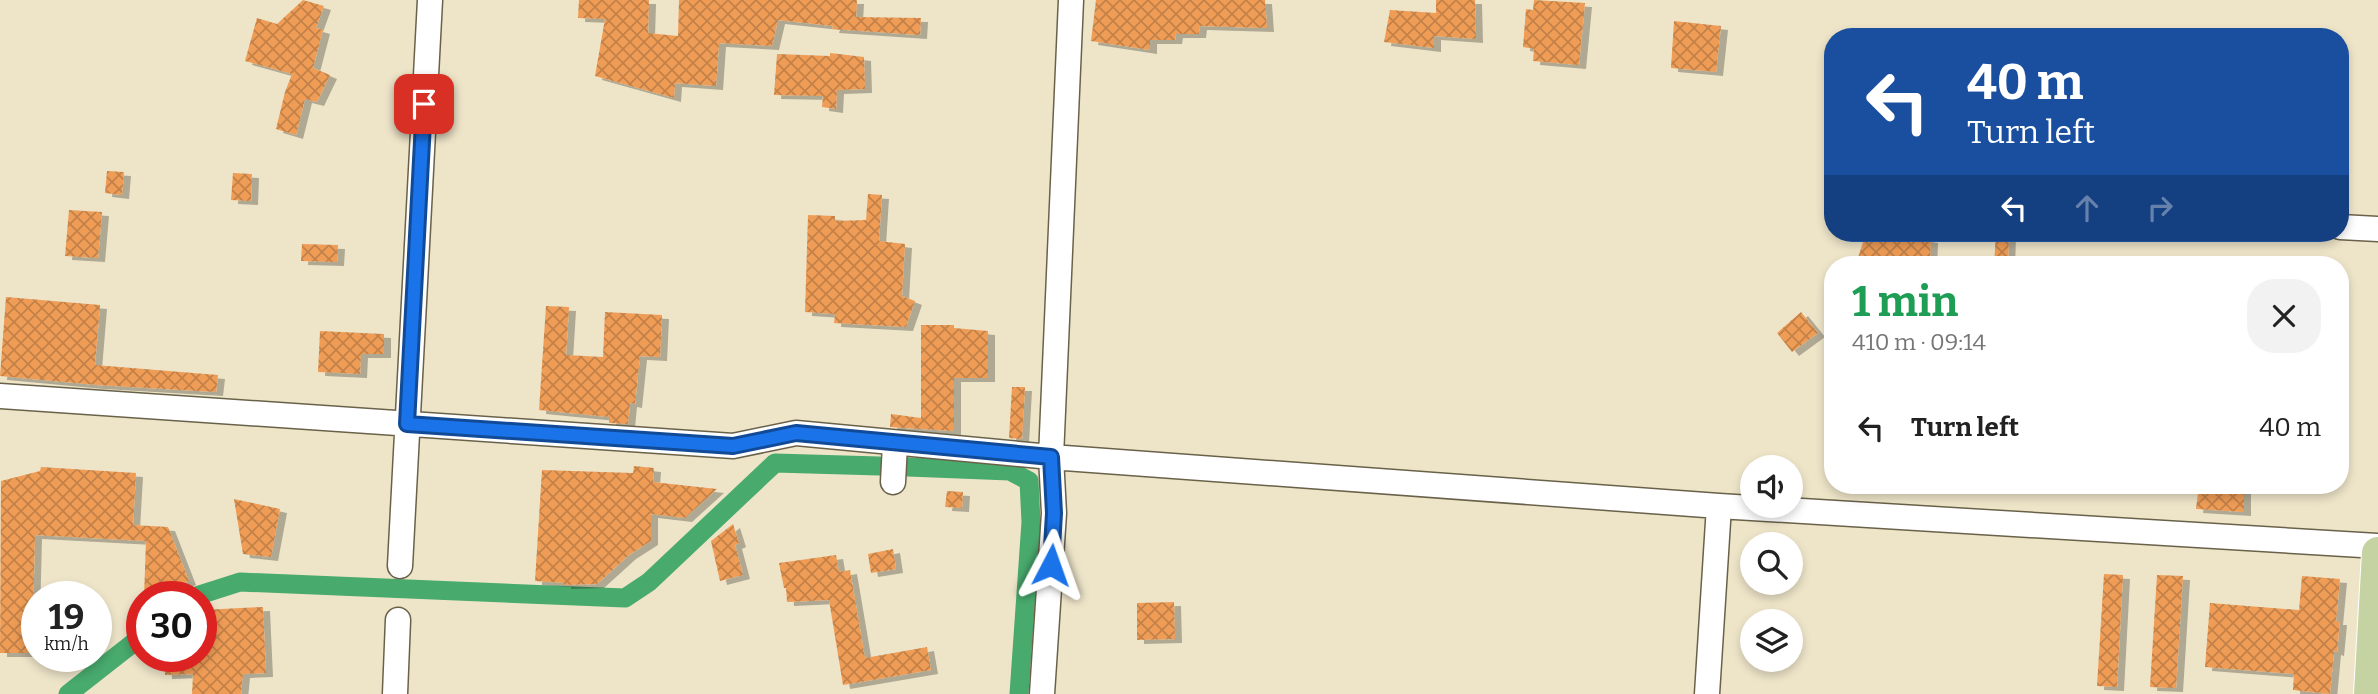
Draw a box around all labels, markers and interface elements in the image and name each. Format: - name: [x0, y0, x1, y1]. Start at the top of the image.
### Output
- text: 40 m: [1967, 53, 2084, 112]
- icon: left: [1852, 56, 1943, 147]
- pin: [394, 74, 454, 134]
- icon: arrive: [405, 85, 443, 123]
- text: Turn left: [1967, 113, 2095, 151]
- icon: left: [1995, 189, 2033, 227]
- icon: ahead: [2068, 189, 2106, 227]
- icon: right: [2141, 189, 2179, 227]
- text: 1 min: [1852, 277, 1958, 327]
- button: close: [2247, 279, 2321, 353]
- text: 410 m · 09:14: [1852, 328, 1986, 356]
- icon: left: [1852, 409, 1890, 447]
- text: Turn left: [1911, 412, 2019, 443]
- text: 40 m: [2259, 412, 2321, 443]
- map controls: [1740, 455, 1803, 672]
- button: sound: [1740, 455, 1803, 518]
- position arrow: [1014, 528, 1088, 602]
- button: search: [1740, 532, 1803, 595]
- speed limit sign: 30: [126, 581, 217, 672]
- text: 19: [49, 596, 84, 638]
- button: layers: [1740, 609, 1803, 672]
- text: km/h: [44, 633, 89, 655]

